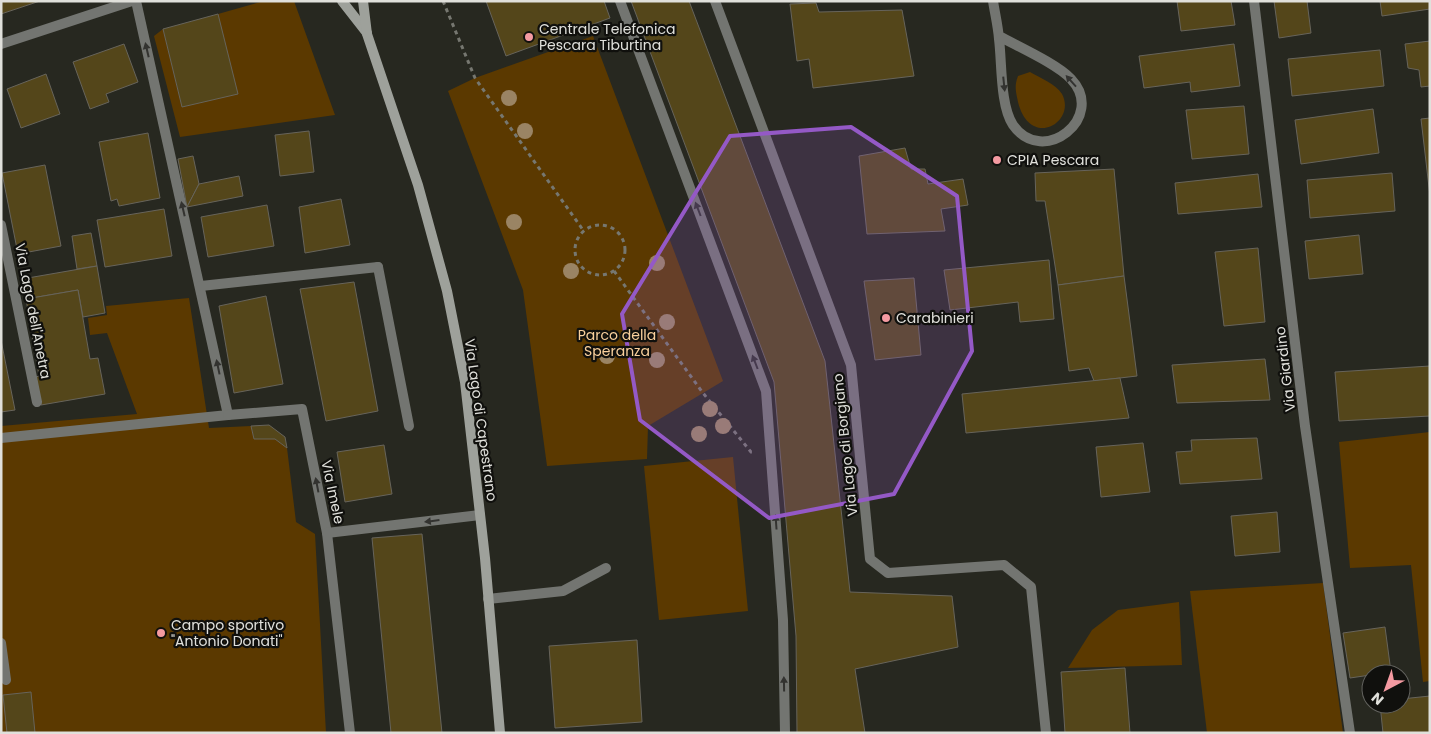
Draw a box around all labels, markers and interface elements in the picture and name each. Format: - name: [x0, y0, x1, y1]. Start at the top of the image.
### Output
- place label: Centrale Telefonica Pescara Tiburtina: [539, 19, 675, 55]
- marker: Centrale Telefonica Pescara Tiburtina: [523, 31, 535, 43]
- one-way arrow: [143, 42, 151, 58]
- one-way arrow: [1065, 75, 1077, 87]
- one-way arrow: [1000, 77, 1008, 93]
- place label: CPIA Pescara: [1007, 150, 1099, 170]
- marker: CPIA Pescara: [991, 154, 1003, 166]
- one-way arrow: [179, 201, 187, 216]
- one-way arrow: [694, 202, 701, 217]
- street label: Via Lago dell'Anetra: [10, 241, 56, 381]
- place label: Carabinieri: [896, 308, 974, 328]
- marker: Carabinieri: [880, 312, 892, 324]
- park label: Parco della Speranza: [578, 325, 656, 361]
- street label: Via Giardino: [1270, 325, 1300, 413]
- street label: Via Lago di Capestrano: [460, 337, 502, 503]
- one-way arrow: [751, 354, 758, 369]
- one-way arrow: [214, 360, 222, 375]
- street label: Via Lago di Borgiano: [828, 373, 862, 517]
- street label: Via Imele: [316, 458, 350, 526]
- one-way arrow: [313, 477, 321, 493]
- one-way arrow: [771, 514, 779, 530]
- one-way arrow: [423, 517, 439, 525]
- place label: Campo sportivo "Antonio Donati": [171, 615, 284, 651]
- marker: Campo sportivo "Antonio Donati": [155, 627, 167, 639]
- north arrow: [1361, 664, 1411, 714]
- one-way arrow: [780, 676, 788, 692]
- text: N: [1367, 688, 1388, 710]

